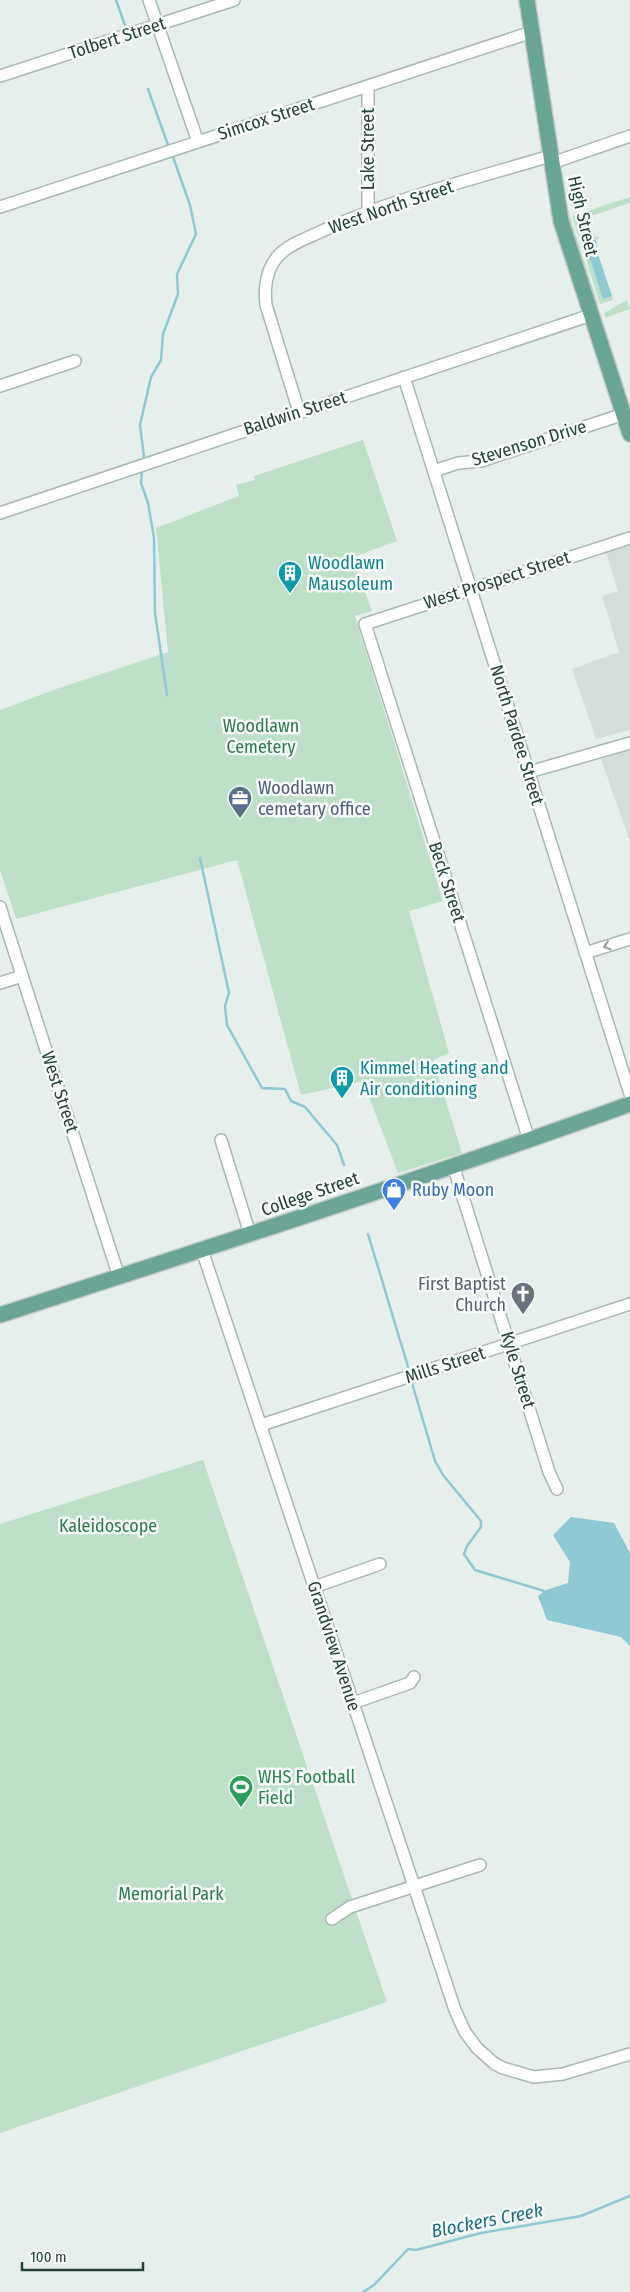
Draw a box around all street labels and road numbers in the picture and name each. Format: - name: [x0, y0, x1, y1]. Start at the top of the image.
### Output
- street label: Tolbert Street: [66, 12, 168, 64]
- street label: Simcox Street: [215, 93, 317, 145]
- street label: Lake Street: [357, 108, 379, 190]
- street label: High Street: [563, 174, 603, 258]
- street label: West North Street: [326, 175, 456, 239]
- street label: Baldwin Street: [241, 386, 349, 440]
- street label: Stevenson Drive: [469, 415, 589, 471]
- street label: West Prospect Street: [421, 546, 573, 614]
- street label: North Pardee Street: [485, 662, 549, 808]
- street label: Beck Street: [424, 839, 470, 925]
- street label: West Street: [37, 1049, 84, 1136]
- street label: College Street: [258, 1167, 362, 1221]
- street label: Kyle Street: [496, 1329, 540, 1411]
- street label: Mills Street: [402, 1342, 488, 1388]
- street label: Grandview Avenue: [303, 1578, 365, 1714]

